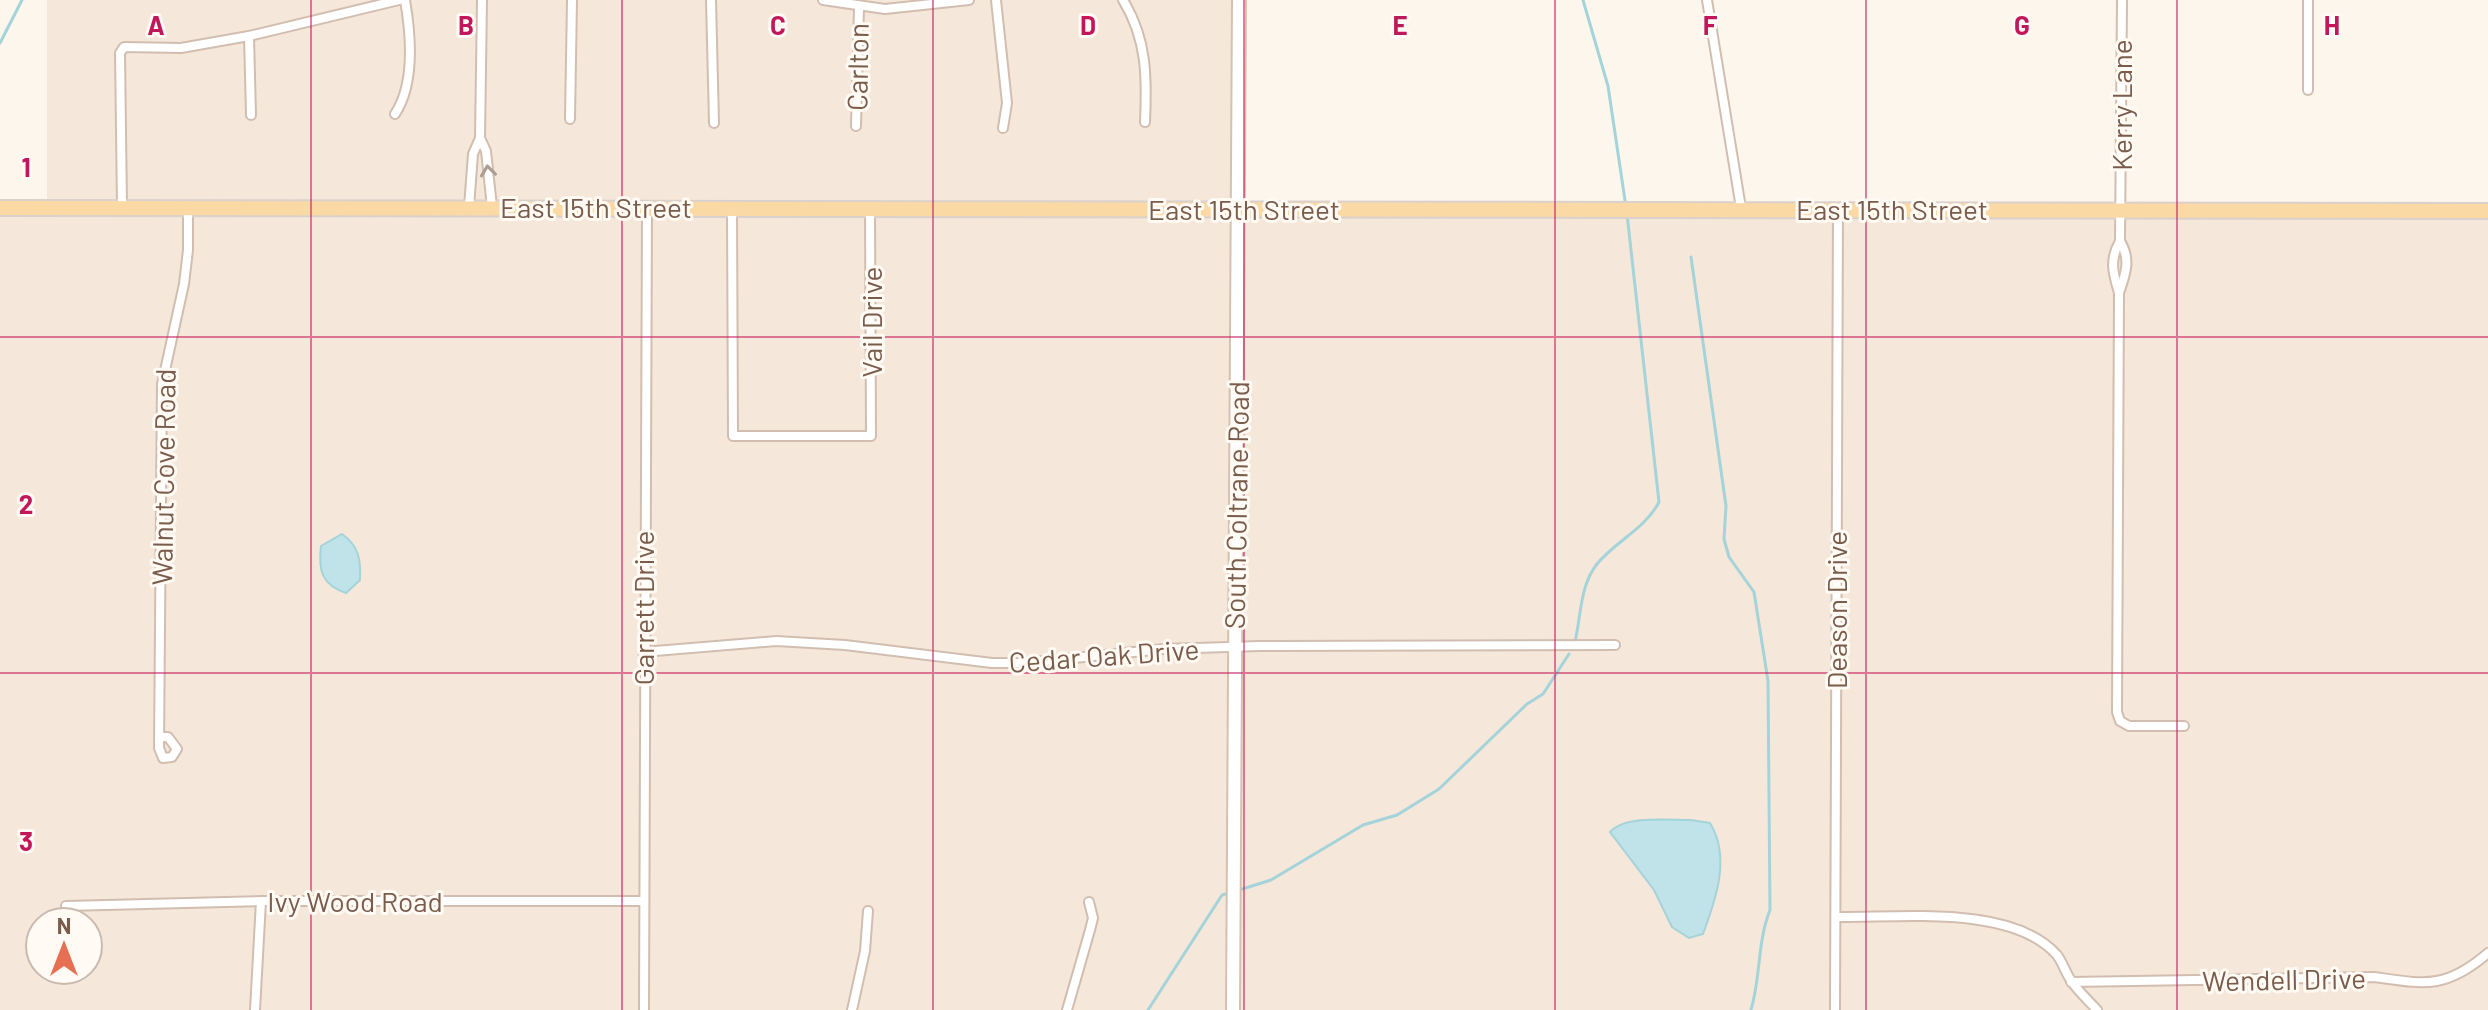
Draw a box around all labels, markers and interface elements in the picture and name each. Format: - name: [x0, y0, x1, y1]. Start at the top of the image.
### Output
- text: A: [147, 9, 165, 40]
- text: B: [458, 9, 474, 40]
- text: C: [770, 9, 786, 40]
- text: D: [1080, 9, 1096, 40]
- text: E: [1392, 9, 1408, 40]
- text: F: [1703, 9, 1718, 40]
- text: G: [2014, 9, 2030, 40]
- text: H: [2324, 9, 2340, 40]
- street label: Carlton: [839, 23, 875, 111]
- street label: Kerry Lane: [2104, 39, 2138, 171]
- text: 1: [21, 151, 31, 182]
- one-way arrow: [480, 165, 497, 178]
- street label: East 15th Street: [500, 190, 692, 224]
- street label: East 15th Street: [1148, 192, 1340, 226]
- street label: East 15th Street: [1796, 192, 1988, 226]
- street label: Vail Drive: [854, 266, 888, 378]
- street label: Walnut Cove Road: [144, 368, 182, 586]
- street label: South Coltrane Road: [1217, 381, 1255, 629]
- text: 2: [19, 488, 33, 519]
- street label: Garrett Drive: [626, 531, 660, 685]
- street label: Deason Drive: [1819, 531, 1853, 689]
- street label: Cedar Oak Drive: [1008, 631, 1200, 679]
- text: 3: [19, 825, 33, 856]
- street label: Ivy Wood Road: [267, 884, 443, 918]
- north arrow: [24, 906, 104, 986]
- text: N: [57, 912, 71, 938]
- street label: Wendell Drive: [2202, 961, 2366, 997]

